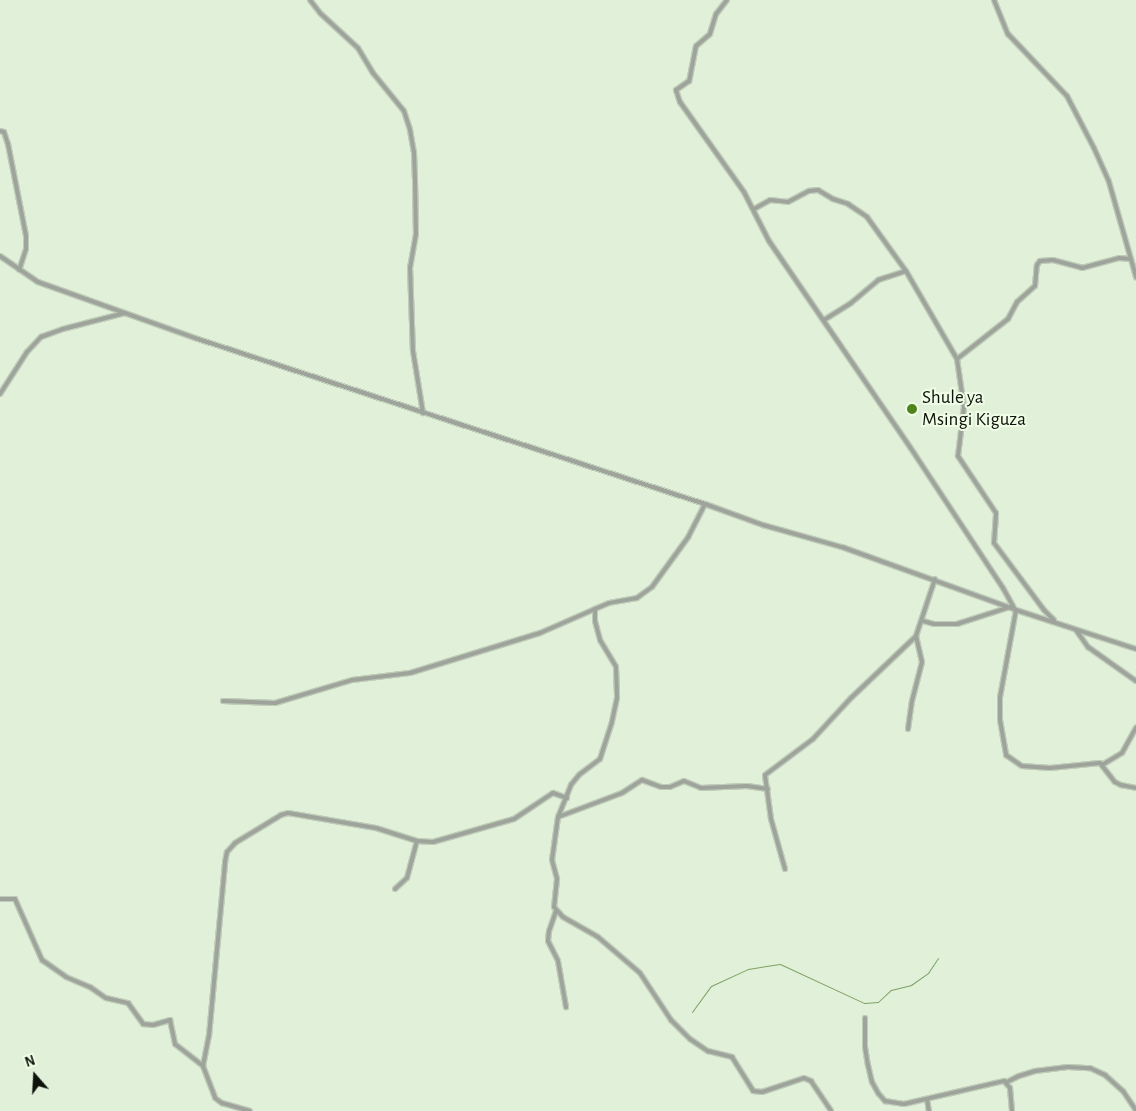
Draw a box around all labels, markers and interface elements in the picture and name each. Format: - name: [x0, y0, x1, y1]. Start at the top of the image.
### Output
- place label: Shule ya Msingi Kiguza: [922, 387, 1026, 431]
- marker: Shule ya Msingi Kiguza: [906, 403, 918, 415]
- north arrow: [10, 1051, 60, 1101]
- text: N: [23, 1054, 37, 1070]

